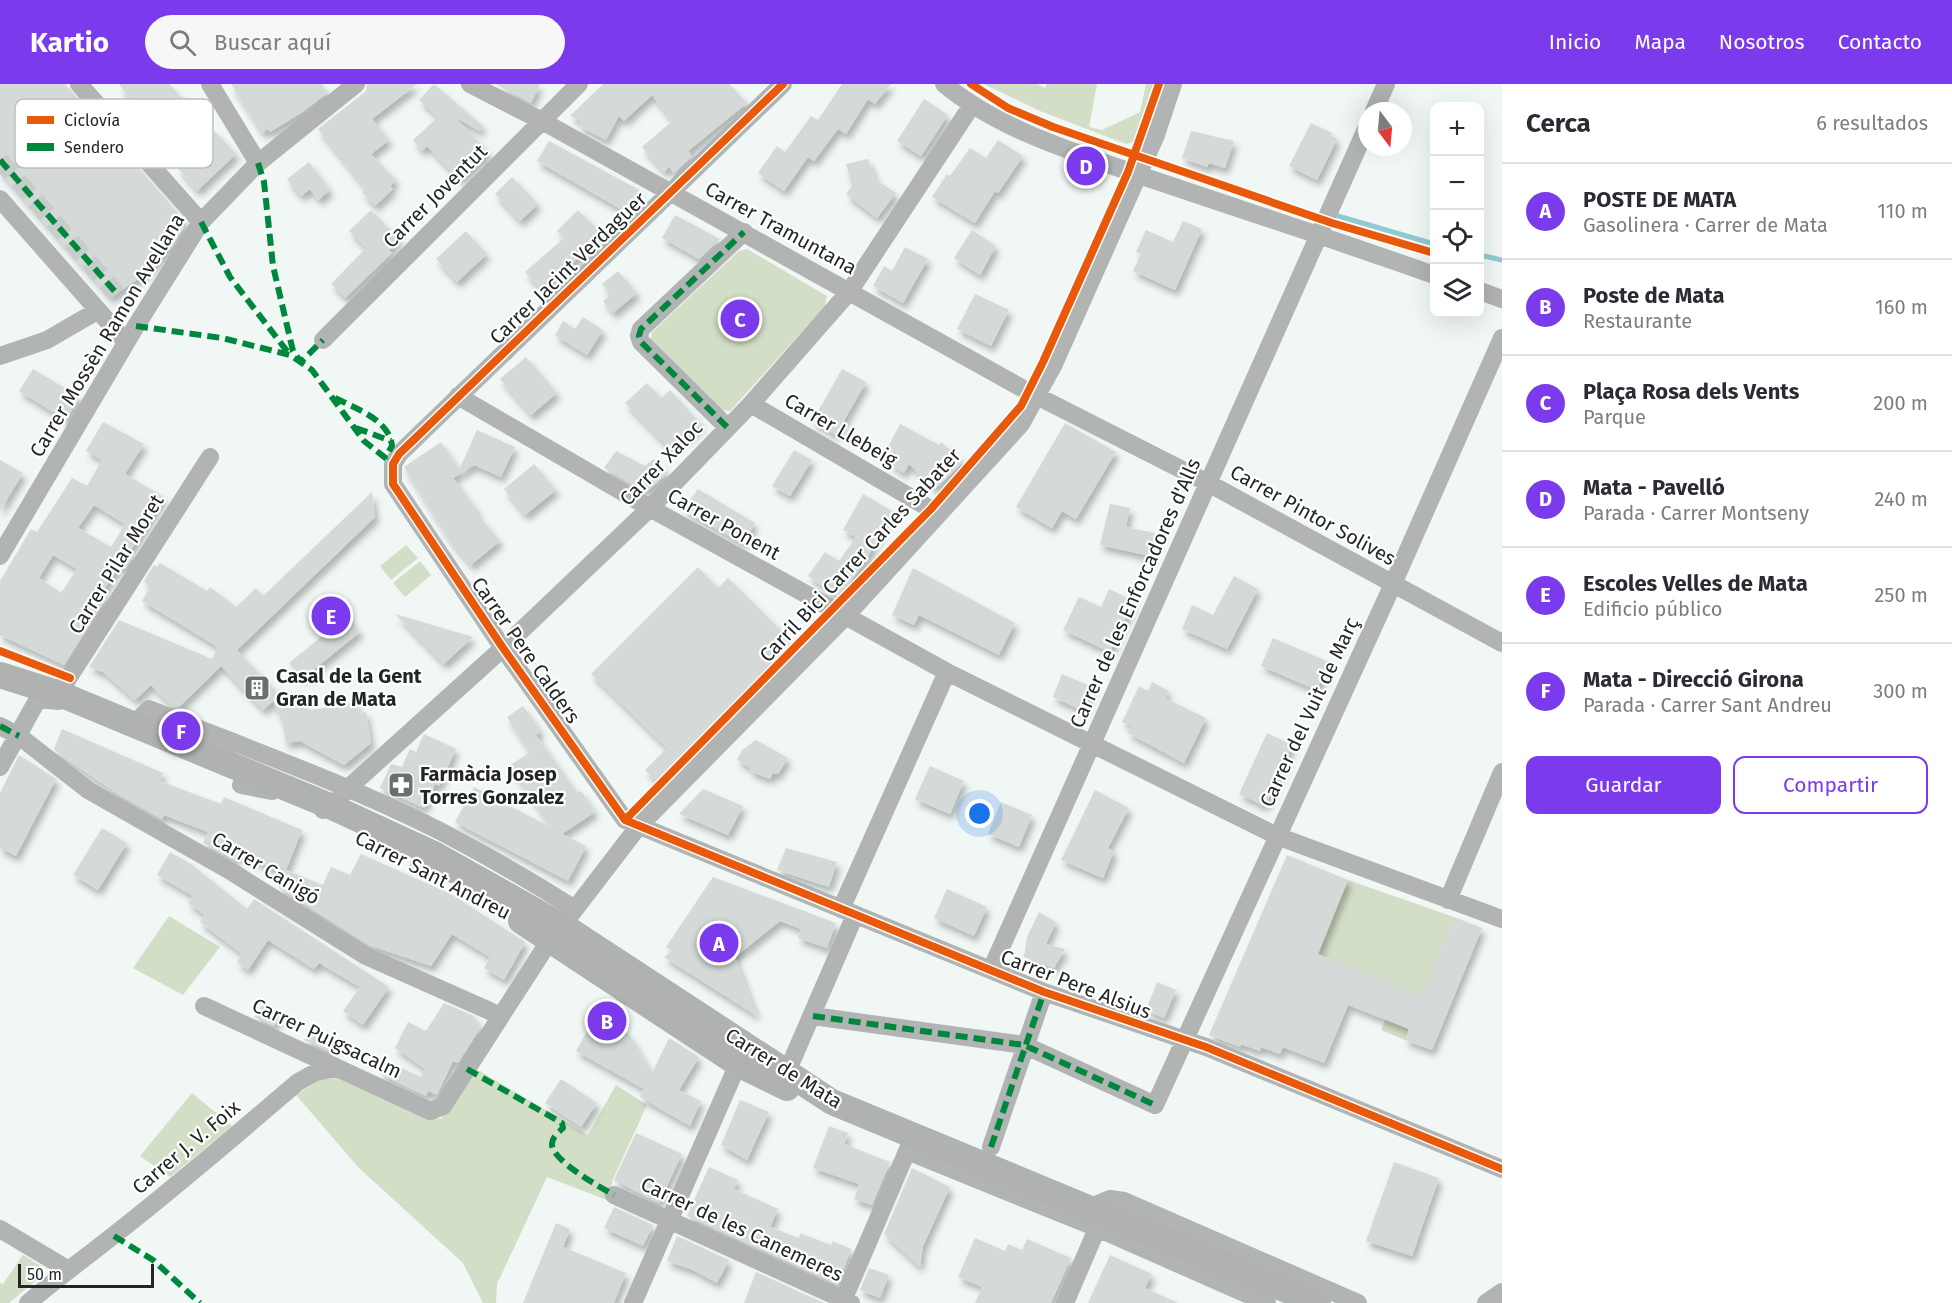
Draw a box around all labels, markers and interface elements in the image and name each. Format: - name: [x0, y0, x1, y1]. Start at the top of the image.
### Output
- search box: [145, 15, 565, 69]
- text: Kartio: [30, 26, 109, 59]
- icon: search: [166, 26, 199, 59]
- text: Buscar aquí: [214, 29, 331, 56]
- text: Inicio: [1549, 29, 1601, 55]
- text: Mapa: [1634, 29, 1686, 55]
- text: Nosotros: [1719, 29, 1805, 55]
- text: Contacto: [1838, 29, 1922, 55]
- legend: [15, 99, 213, 168]
- north arrow: [1358, 102, 1412, 156]
- map controls: [1430, 102, 1484, 318]
- button: +: [1430, 102, 1484, 156]
- text: Cerca: [1526, 108, 1591, 139]
- text: Ciclovía: [64, 111, 120, 130]
- text: 6 resultados: [1816, 111, 1928, 135]
- text: Sendero: [64, 138, 124, 157]
- street label: Carrer Joventut: [378, 139, 492, 253]
- pin: D: [1066, 144, 1106, 188]
- button: −: [1430, 156, 1484, 210]
- street label: Carrer Tramuntana: [701, 176, 861, 280]
- text: POSTE DE MATA: [1583, 186, 1736, 213]
- street label: Carrer Jacint Verdaguer: [485, 187, 652, 349]
- text: A: [1540, 199, 1551, 223]
- text: 110 m: [1877, 199, 1928, 223]
- street label: Carrer Mossèn Ramon Avellana: [25, 209, 189, 461]
- button: locate: [1430, 210, 1484, 264]
- text: Gasolinera · Carrer de Mata: [1583, 213, 1828, 237]
- button: layers: [1430, 264, 1484, 318]
- text: Poste de Mata: [1583, 282, 1725, 309]
- text: B: [1539, 295, 1552, 319]
- text: 160 m: [1875, 295, 1928, 319]
- pin: C: [720, 296, 760, 342]
- text: Restaurante: [1583, 309, 1692, 333]
- text: Plaça Rosa dels Vents: [1583, 378, 1799, 405]
- street label: Carrer Llebeig: [781, 388, 902, 472]
- text: C: [1540, 391, 1551, 415]
- text: 200 m: [1873, 391, 1928, 415]
- text: Parque: [1583, 405, 1646, 429]
- street label: Carrer Xaloc: [615, 415, 707, 511]
- street label: Carril Bici Carrer Carles Sabater: [754, 443, 966, 667]
- street label: Carrer de les Enforcadores d'Alls: [1065, 455, 1205, 731]
- street label: Carrer Pintor Solives: [1226, 460, 1400, 570]
- text: Mata - Pavelló: [1583, 474, 1725, 501]
- street label: Carrer Ponent: [664, 483, 785, 565]
- text: D: [1539, 487, 1552, 511]
- text: 240 m: [1874, 487, 1928, 511]
- street label: Carrer Pilar Moret: [63, 489, 169, 638]
- text: Parada · Carrer Montseny: [1583, 501, 1809, 525]
- text: Escoles Velles de Mata: [1583, 570, 1808, 597]
- street label: Carrer Pere Calders: [467, 572, 585, 728]
- text: E: [1540, 583, 1551, 607]
- text: 250 m: [1874, 583, 1928, 607]
- pin: E: [312, 594, 350, 638]
- text: Edificio público: [1583, 597, 1722, 621]
- street label: Carrer del Vuit de Març: [1254, 613, 1364, 811]
- place label: Casal de la Gent Gran de Mata: [276, 664, 422, 711]
- text: Mata - Direcció Girona: [1583, 666, 1804, 693]
- building icon: Casal de la Gent Gran de Mata: [242, 673, 272, 703]
- text: F: [1541, 679, 1550, 703]
- text: 300 m: [1873, 679, 1928, 703]
- text: Parada · Carrer Sant Andreu: [1583, 693, 1832, 717]
- pin: F: [162, 708, 201, 754]
- button: Guardar: [1526, 756, 1721, 814]
- button: Compartir: [1733, 756, 1928, 814]
- place label: Farmàcia Josep Torres Gonzalez: [420, 762, 564, 809]
- pharmacy icon: Farmàcia Josep Torres Gonzalez: [386, 770, 416, 800]
- your location: [965, 799, 994, 828]
- street label: Carrer Sant Andreu: [351, 825, 515, 925]
- street label: Carrer Canigó: [208, 826, 324, 910]
- pin: A: [700, 920, 738, 966]
- street label: Carrer Pere Alsius: [997, 944, 1155, 1024]
- street label: Carrer Puigsacalm: [248, 993, 406, 1083]
- pin: B: [588, 998, 626, 1044]
- street label: Carrer de Mata: [721, 1023, 847, 1113]
- street label: Carrer J. V. Foix: [127, 1095, 245, 1199]
- street label: Carrer de les Canemeres: [637, 1172, 847, 1286]
- scale bar: [18, 1261, 154, 1288]
- text: 50 m: [27, 1265, 62, 1284]

